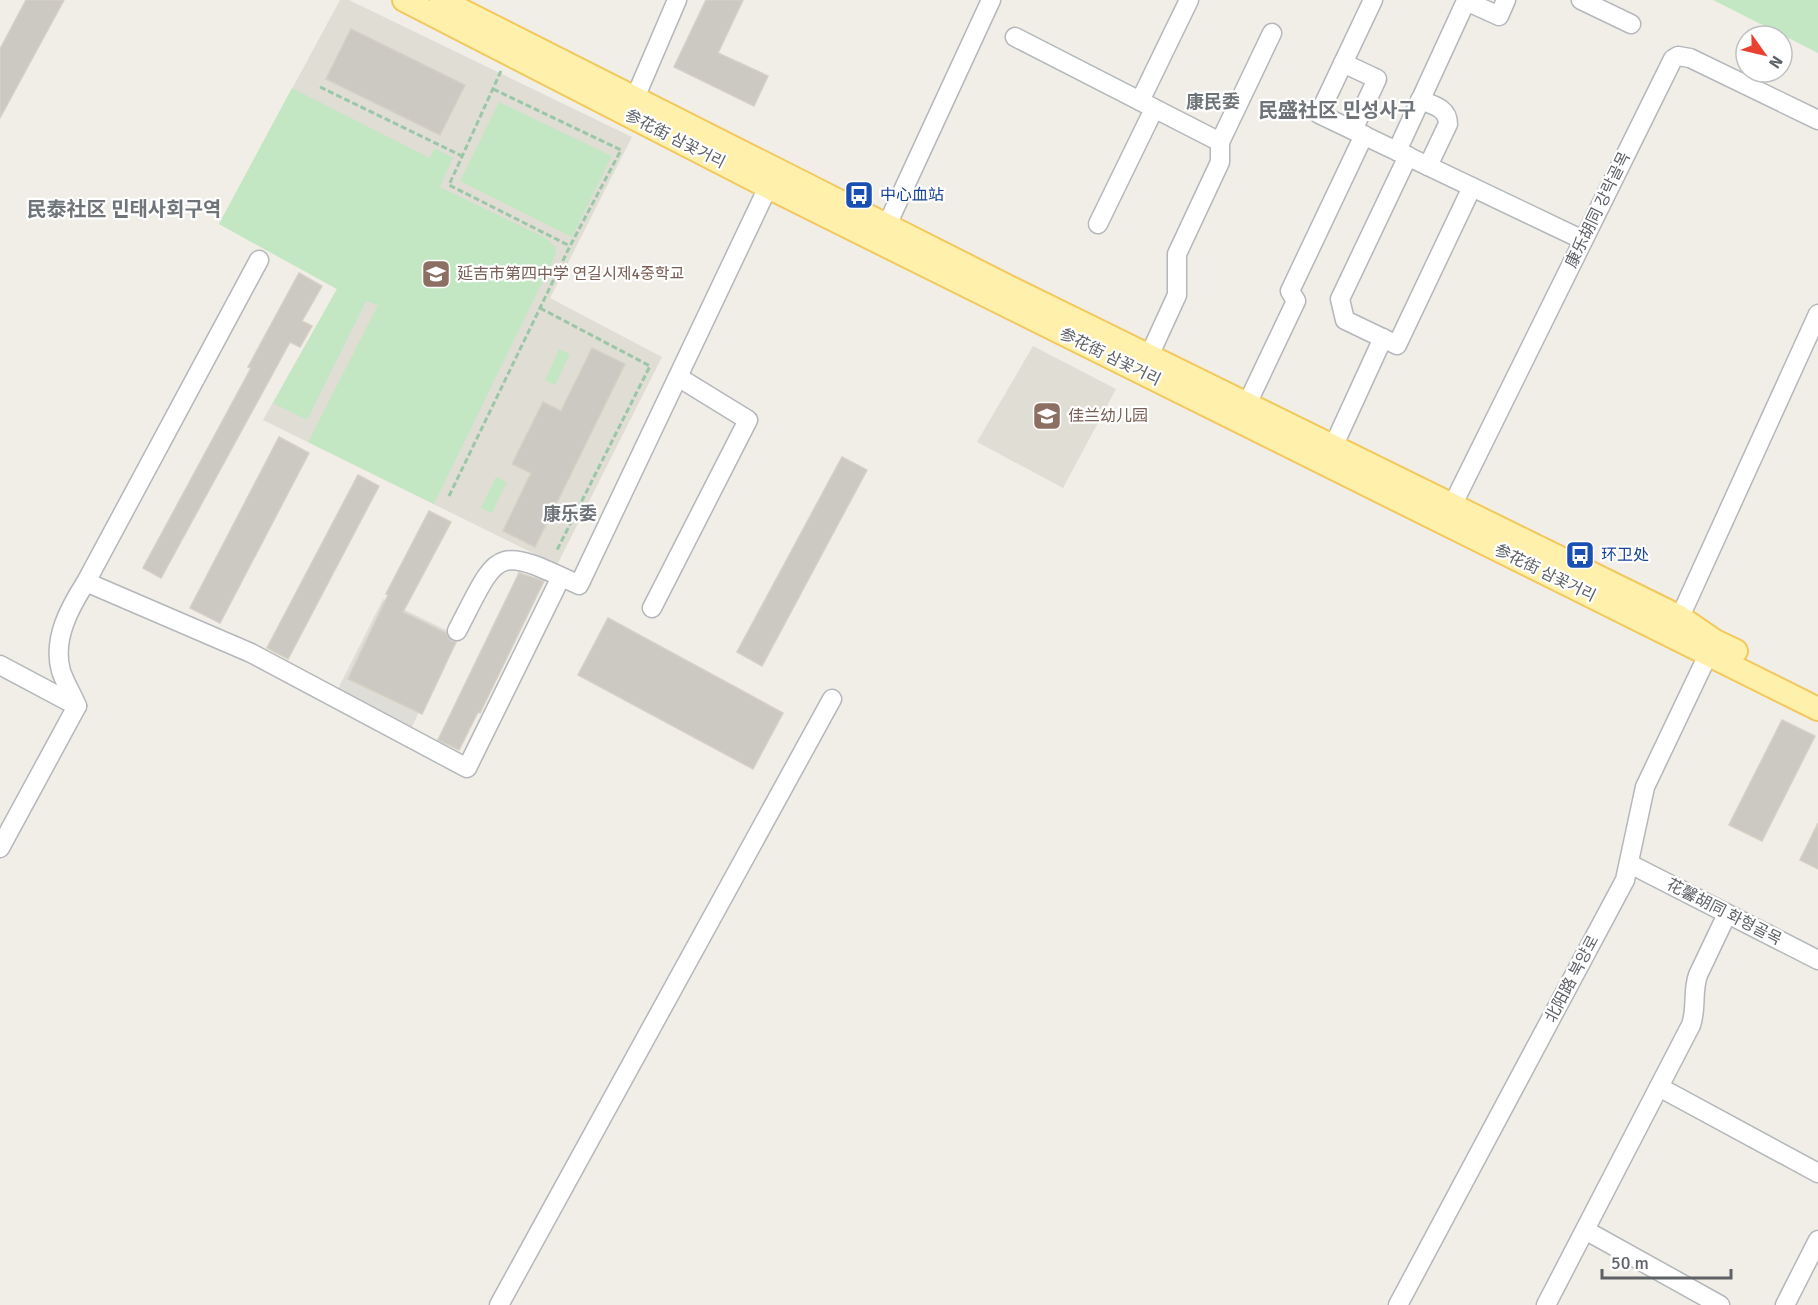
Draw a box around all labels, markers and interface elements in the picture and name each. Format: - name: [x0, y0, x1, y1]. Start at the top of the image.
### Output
- north arrow: [1734, 24, 1794, 84]
- text: N: [1764, 52, 1787, 72]
- district label: 康民委: [1186, 91, 1240, 113]
- district label: 民盛社区 민성사구: [1258, 98, 1416, 123]
- street label: 参花街 삼꽃거리: [621, 105, 729, 173]
- street label: 康乐胡同 강락골목: [1561, 149, 1635, 271]
- bus stop icon: 中心血站: [843, 179, 875, 211]
- place label: 中心血站: [880, 185, 944, 205]
- district label: 民泰社区 민태사회구역: [27, 197, 221, 222]
- school or university icon: 延吉市第四中学 연길시제4중학교: [420, 258, 452, 290]
- place label: 延吉市第四中学 연길시제4중학교: [457, 264, 684, 284]
- street label: 参花街 삼꽃거리: [1056, 324, 1164, 390]
- school or university icon: 佳兰幼儿园: [1031, 400, 1063, 432]
- place label: 佳兰幼儿园: [1068, 406, 1148, 426]
- district label: 康乐委: [543, 503, 597, 525]
- bus stop icon: 环卫处: [1564, 539, 1596, 571]
- street label: 参花街 삼꽃거리: [1491, 540, 1599, 606]
- place label: 环卫处: [1601, 545, 1649, 565]
- street label: 花馨胡同 화형골목: [1663, 874, 1785, 950]
- street label: 北阳路 북양로: [1541, 932, 1603, 1026]
- scale bar: [1602, 1242, 1731, 1280]
- text: 50 m: [1611, 1252, 1649, 1274]

